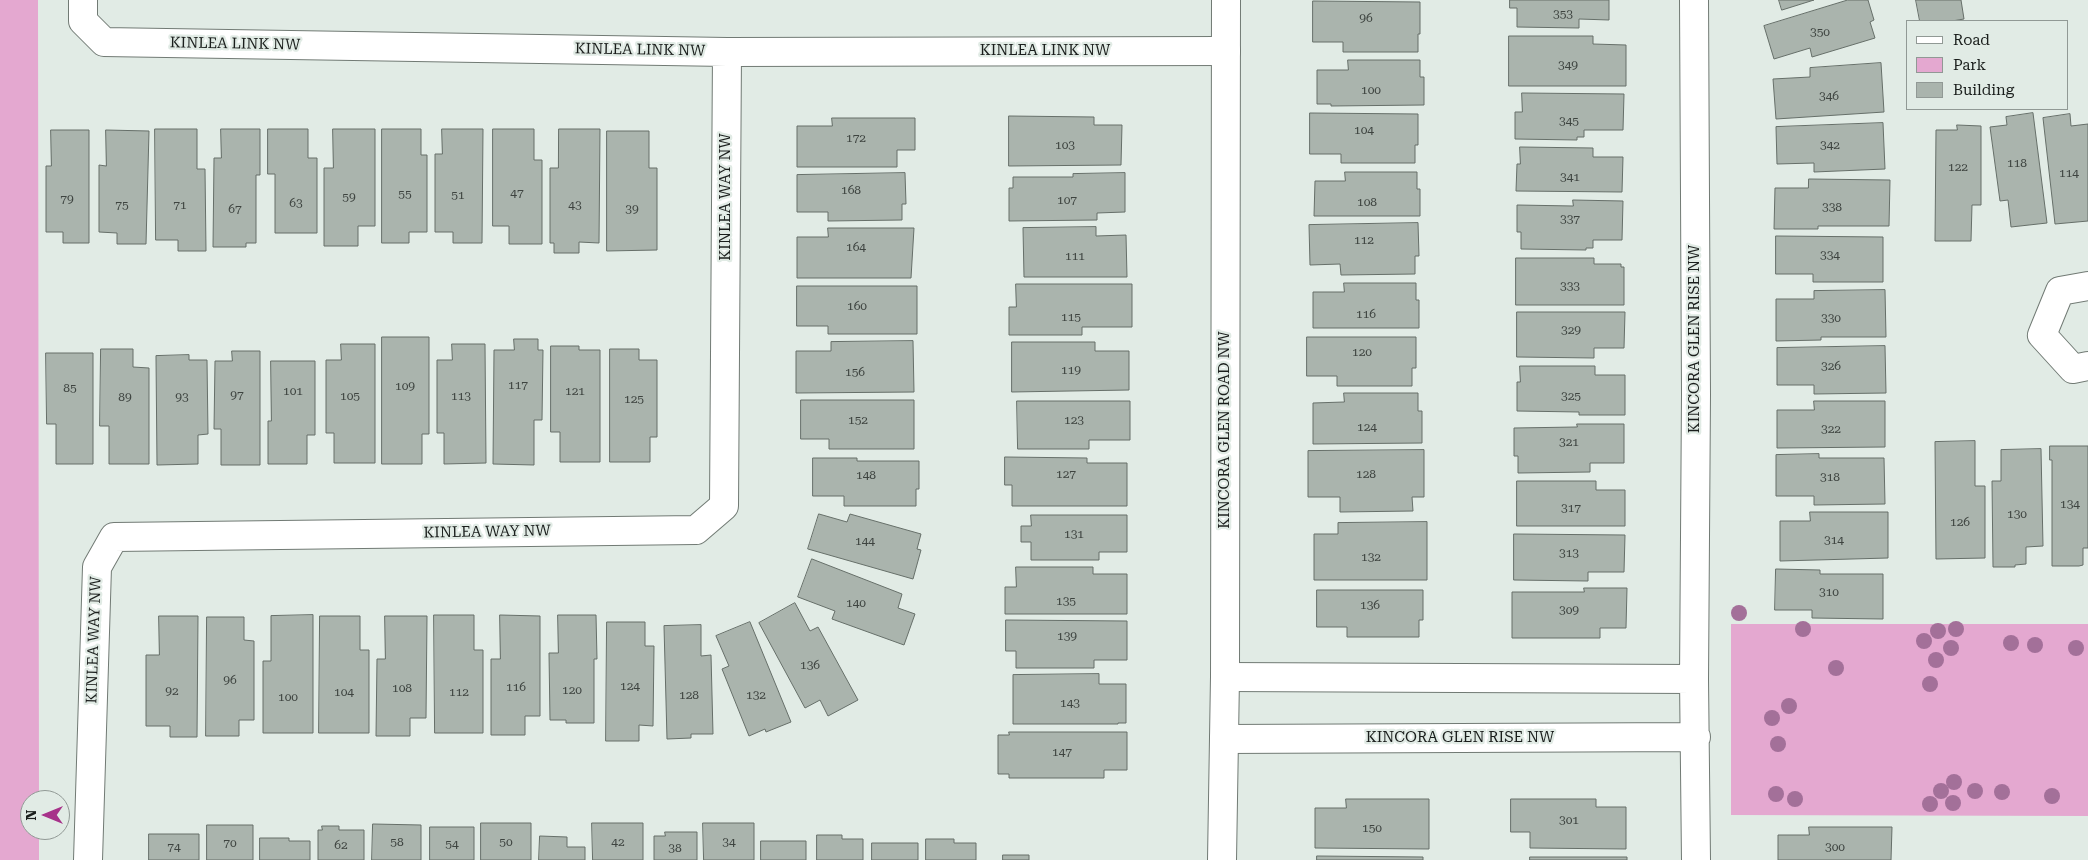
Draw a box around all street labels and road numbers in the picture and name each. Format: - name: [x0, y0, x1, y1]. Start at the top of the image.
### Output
- street label: KINLEA LINK NW: [170, 34, 300, 54]
- street label: KINLEA LINK NW: [575, 40, 705, 60]
- street label: KINLEA LINK NW: [980, 42, 1110, 60]
- street label: KINLEA WAY NW: [717, 133, 735, 261]
- street label: KINCORA GLEN RISE NW: [1686, 245, 1704, 433]
- street label: KINCORA GLEN ROAD NW: [1216, 331, 1234, 529]
- street label: KINLEA WAY NW: [423, 522, 551, 542]
- street label: KINLEA WAY NW: [83, 576, 105, 704]
- street label: KINCORA GLEN RISE NW: [1366, 729, 1554, 747]

